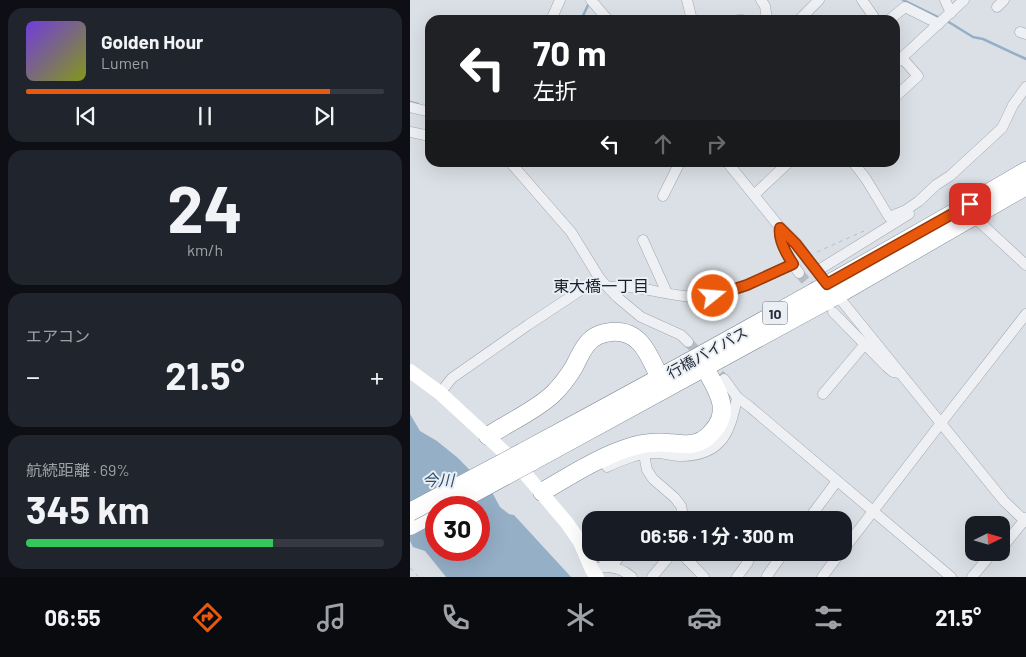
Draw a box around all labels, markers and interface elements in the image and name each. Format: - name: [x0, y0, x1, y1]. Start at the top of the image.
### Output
- text: Golden Hour: [101, 30, 203, 53]
- text: 70 m: [533, 31, 607, 73]
- icon: left: [450, 35, 515, 100]
- text: Lumen: [101, 53, 149, 72]
- text: 左折: [533, 77, 577, 103]
- icon: previous: [72, 102, 100, 130]
- icon: pause: [191, 102, 219, 130]
- icon: next: [310, 102, 338, 130]
- icon: left: [596, 130, 624, 158]
- icon: ahead: [649, 130, 677, 158]
- icon: right: [702, 130, 730, 158]
- text: 24: [167, 168, 243, 246]
- pin: [949, 183, 991, 225]
- icon: arrive: [956, 190, 984, 218]
- text: km/h: [187, 240, 223, 259]
- position arrow: [686, 269, 738, 321]
- district label: 東大橋一丁目: [553, 276, 649, 295]
- road number: 10: [762, 302, 788, 324]
- street label: 行橋バイパス: [663, 322, 751, 382]
- text: エアコン: [26, 326, 90, 345]
- text: 21.5°: [165, 352, 245, 398]
- text: −: [26, 359, 40, 393]
- text: +: [370, 359, 384, 393]
- text: 航続距離 · 69%: [26, 460, 130, 479]
- water label: 今川: [422, 470, 456, 489]
- text: 345 km: [26, 486, 150, 532]
- speed limit sign: 30: [425, 496, 490, 561]
- north arrow: [965, 516, 1010, 561]
- map controls: [965, 516, 1010, 561]
- text: 06:56 · 1 分 · 300 m: [640, 524, 794, 547]
- icon: directions: [190, 600, 225, 635]
- icon: music: [314, 600, 349, 635]
- icon: phone: [438, 600, 473, 635]
- icon: climate: [563, 600, 598, 635]
- icon: car: [687, 600, 722, 635]
- icon: filters: [811, 600, 846, 635]
- text: 06:55: [45, 604, 101, 630]
- text: 21.5°: [935, 604, 981, 630]

